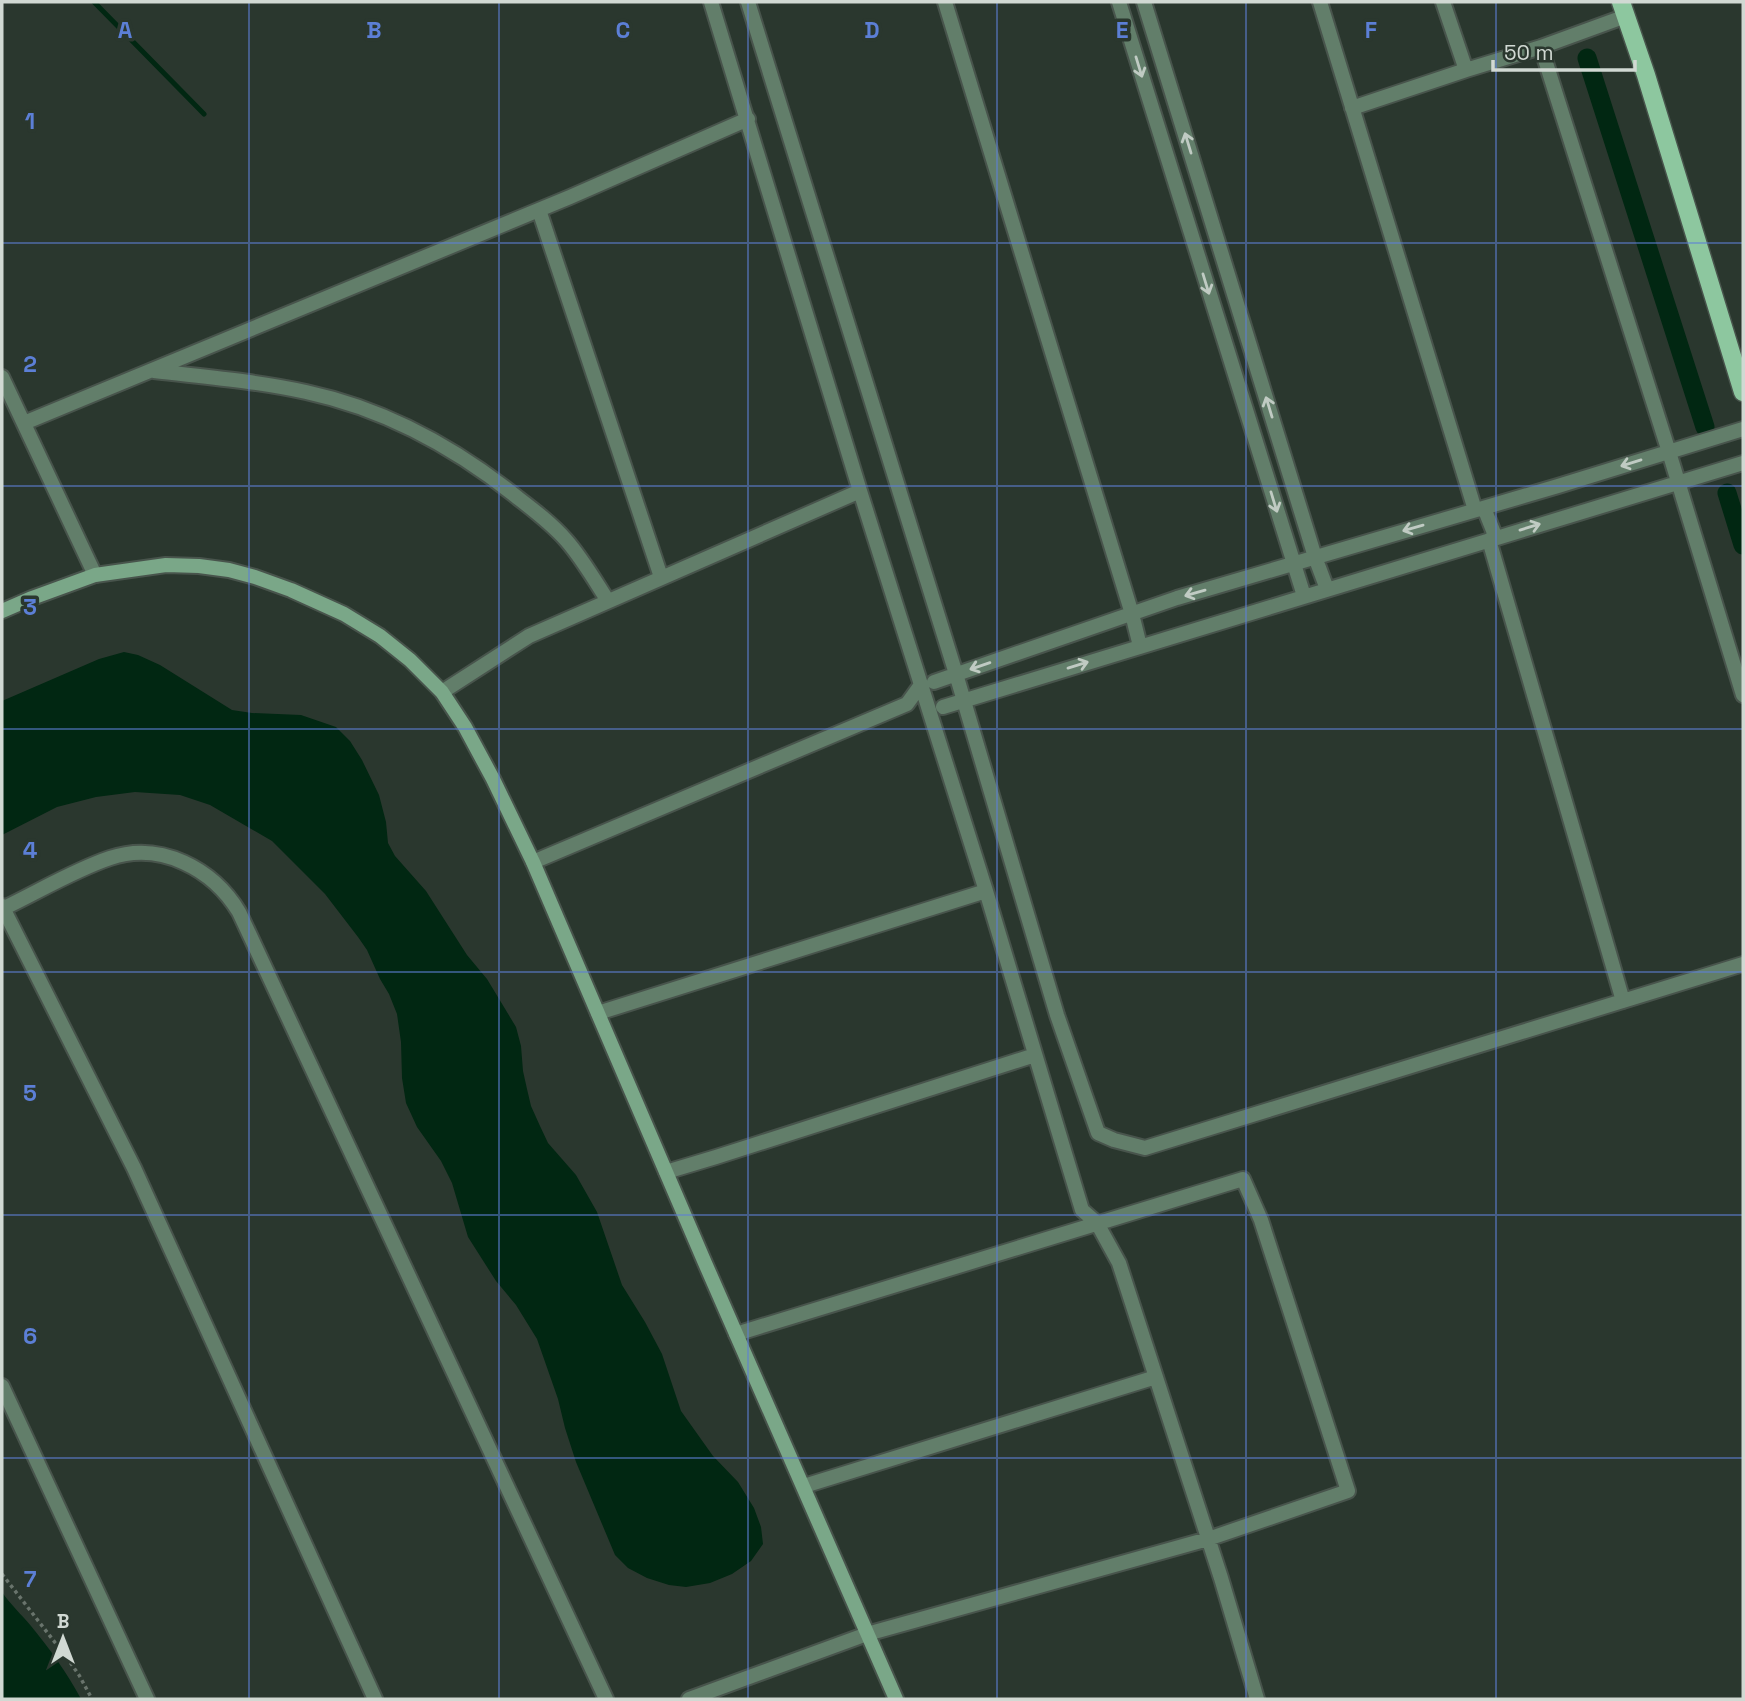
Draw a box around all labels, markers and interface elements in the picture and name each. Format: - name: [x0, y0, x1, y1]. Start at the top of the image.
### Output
- text: A: [118, 15, 133, 45]
- text: B: [366, 15, 382, 45]
- text: C: [616, 15, 630, 45]
- text: D: [864, 15, 880, 45]
- text: E: [1116, 15, 1128, 45]
- text: F: [1365, 15, 1377, 45]
- scale bar: [1493, 28, 1635, 72]
- text: 50 m: [1504, 39, 1554, 66]
- one-way arrow: [1133, 56, 1146, 78]
- text: 1: [25, 106, 35, 136]
- one-way arrow: [1180, 132, 1193, 154]
- one-way arrow: [1201, 273, 1214, 295]
- text: 2: [23, 349, 37, 379]
- one-way arrow: [1262, 397, 1274, 419]
- one-way arrow: [1621, 458, 1643, 471]
- one-way arrow: [1268, 490, 1281, 512]
- one-way arrow: [1519, 520, 1541, 533]
- one-way arrow: [1403, 523, 1425, 536]
- one-way arrow: [1184, 587, 1206, 600]
- text: 3: [23, 592, 37, 622]
- one-way arrow: [1067, 658, 1089, 670]
- one-way arrow: [969, 661, 991, 673]
- text: 4: [23, 835, 38, 865]
- text: 5: [23, 1078, 37, 1108]
- text: 6: [23, 1321, 37, 1351]
- text: 7: [24, 1564, 37, 1594]
- north arrow: [28, 1603, 98, 1673]
- text: B: [57, 1609, 69, 1634]

